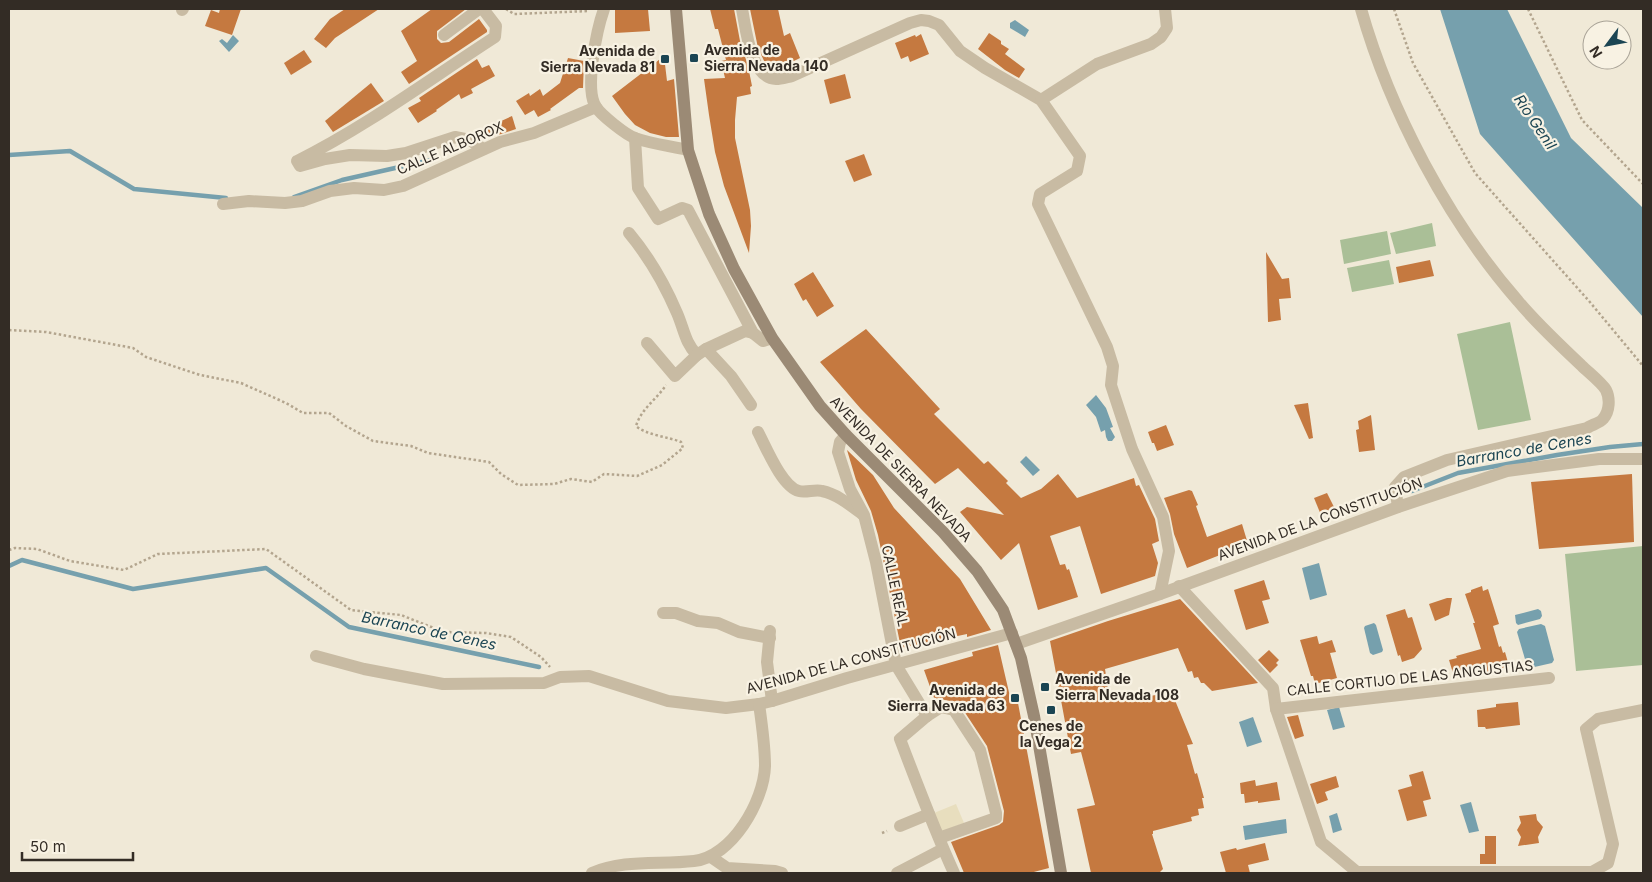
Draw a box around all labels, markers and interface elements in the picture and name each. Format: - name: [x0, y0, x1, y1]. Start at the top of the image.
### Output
- north arrow: [1582, 20, 1632, 70]
- place label: Avenida de Sierra Nevada 140: [704, 41, 828, 74]
- place label: Avenida de Sierra Nevada 81: [540, 42, 655, 75]
- text: N: [1586, 43, 1606, 61]
- marker: Avenida de Sierra Nevada 140: [688, 52, 700, 64]
- marker: Avenida de Sierra Nevada 81: [659, 53, 671, 65]
- water label: Río Genil: [1510, 91, 1561, 153]
- street label: CALLE ALBOROX: [394, 117, 506, 178]
- street label: AVENIDA DE SIERRA NEVADA: [827, 392, 976, 545]
- water label: Barranco de Cenes: [1455, 428, 1593, 471]
- street label: AVENIDA DE LA CONSTITUCIÓN: [1215, 474, 1424, 563]
- street label: CALLE REAL: [879, 544, 912, 628]
- water label: Barranco de Cenes: [360, 607, 498, 654]
- street label: AVENIDA DE LA CONSTITUCIÓN: [744, 624, 958, 697]
- street label: CALLE CORTIJO DE LAS ANGUSTIAS: [1286, 656, 1534, 699]
- place label: Avenida de Sierra Nevada 108: [1055, 670, 1179, 703]
- place label: Avenida de Sierra Nevada 63: [887, 681, 1005, 714]
- marker: Avenida de Sierra Nevada 108: [1039, 681, 1051, 693]
- marker: Avenida de Sierra Nevada 63: [1009, 692, 1021, 704]
- marker: Cenes de la Vega 2: [1045, 704, 1057, 716]
- place label: Cenes de la Vega 2: [1019, 717, 1083, 750]
- scale bar: [22, 830, 134, 862]
- text: 50 m: [30, 837, 66, 856]

